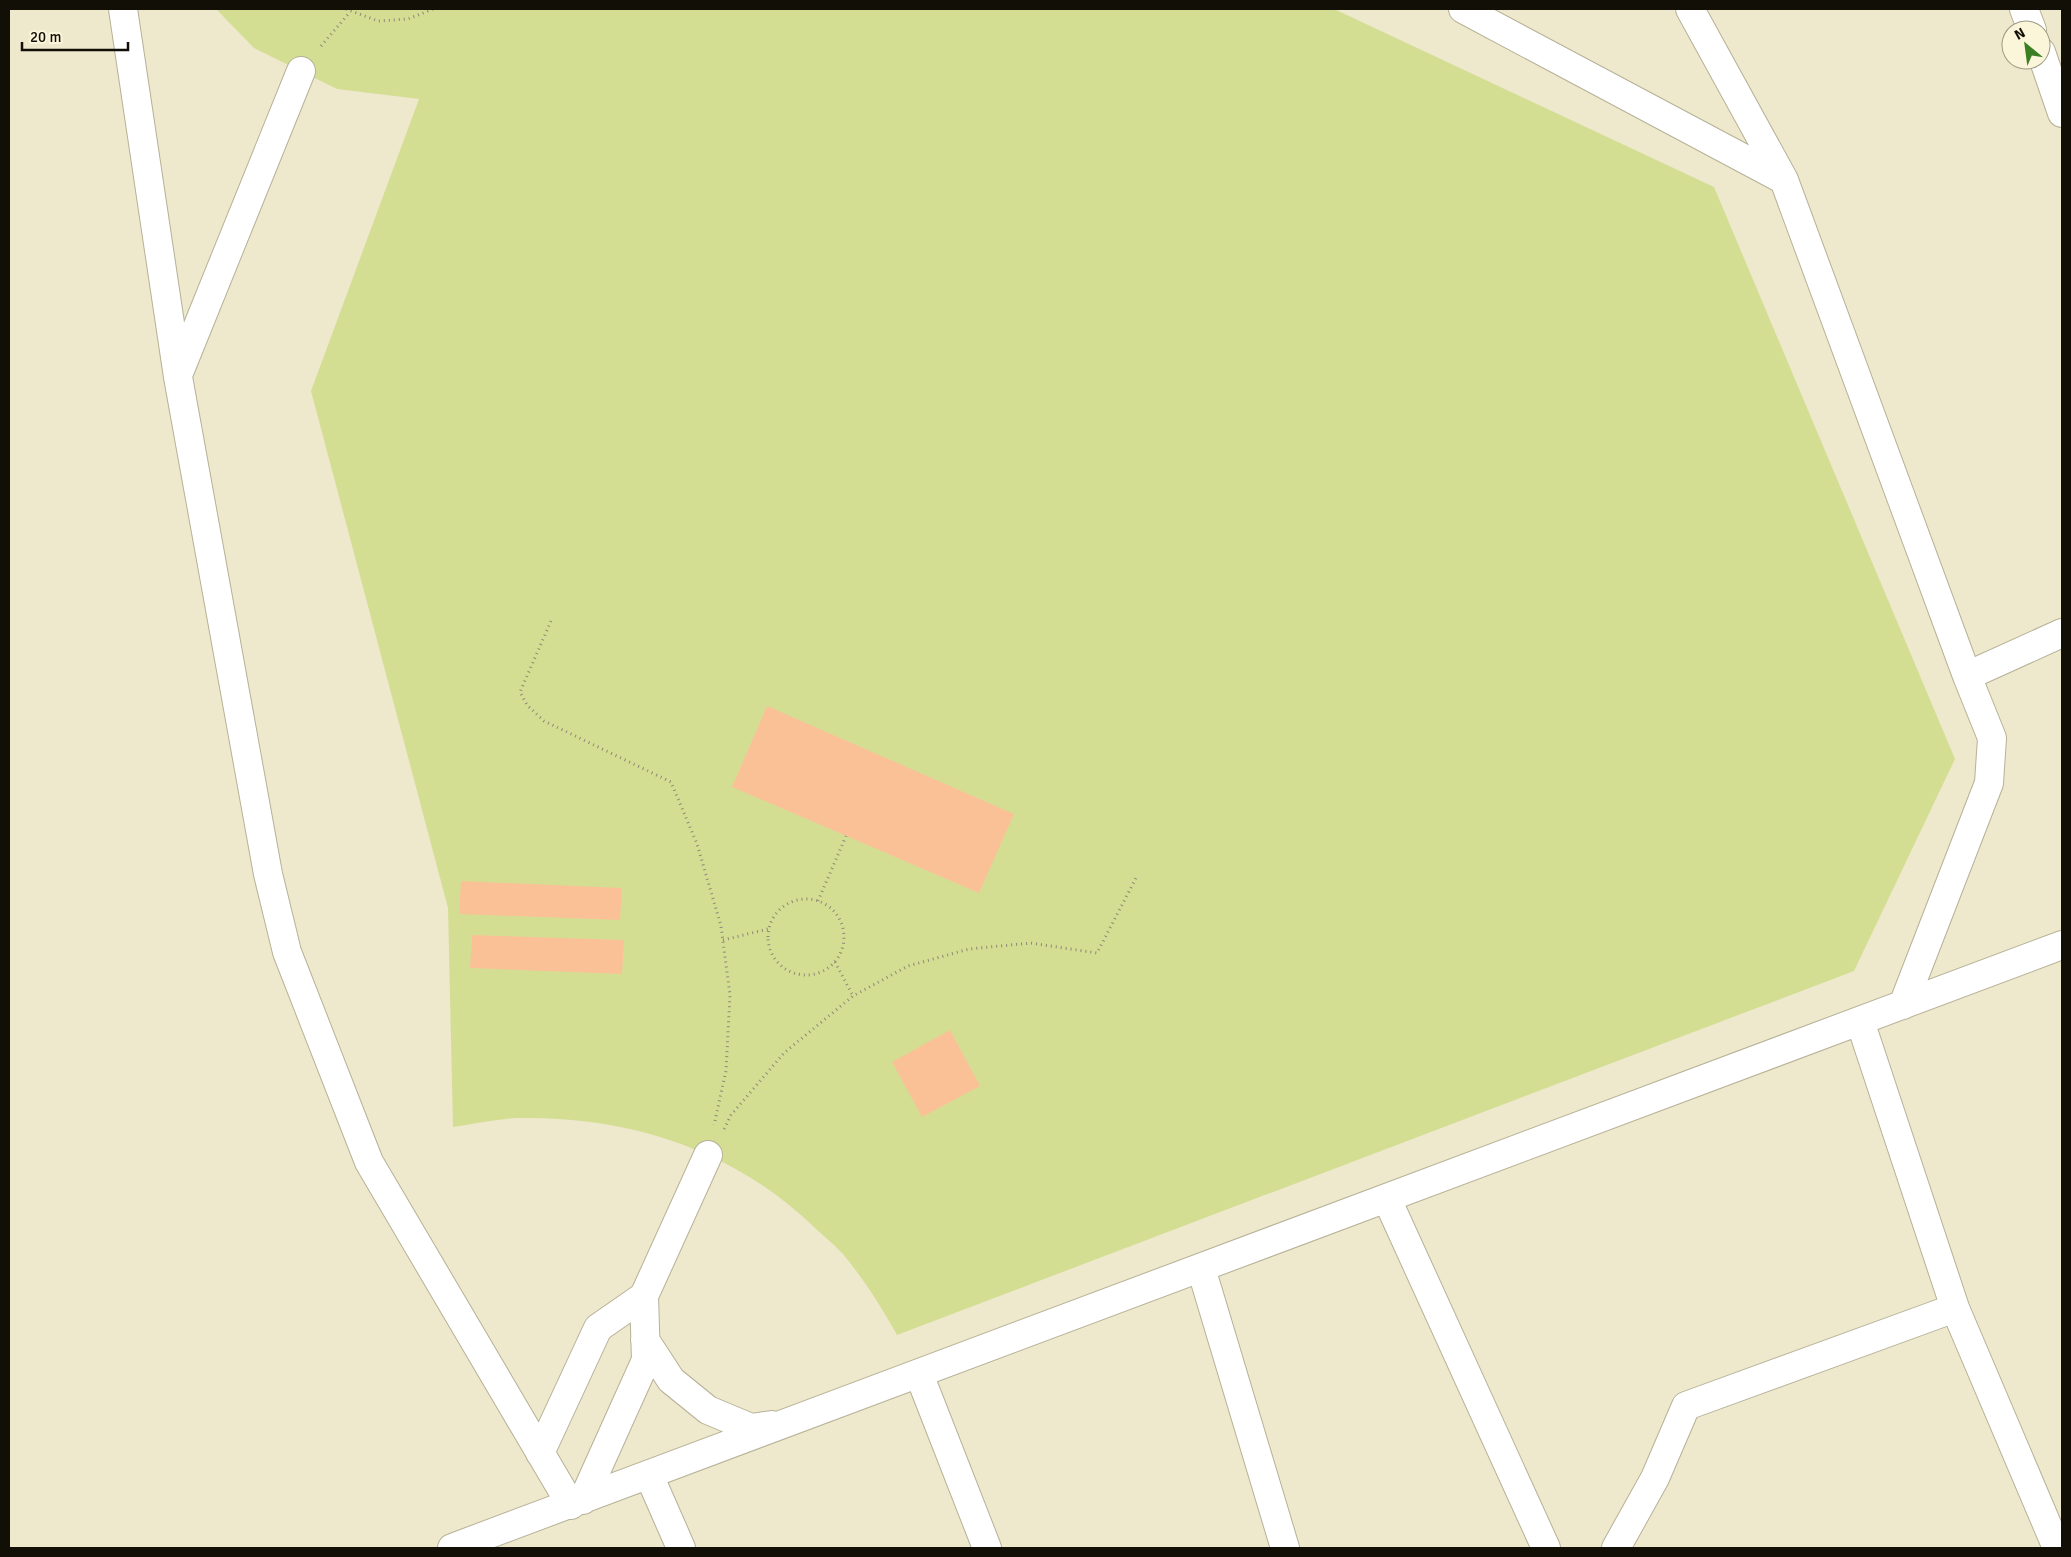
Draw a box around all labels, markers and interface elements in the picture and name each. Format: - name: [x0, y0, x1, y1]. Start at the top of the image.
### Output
- scale bar: [22, 20, 129, 52]
- north arrow: [2001, 20, 2051, 70]
- text: N: [2012, 24, 2028, 44]
- text: 20 m: [30, 28, 61, 46]

